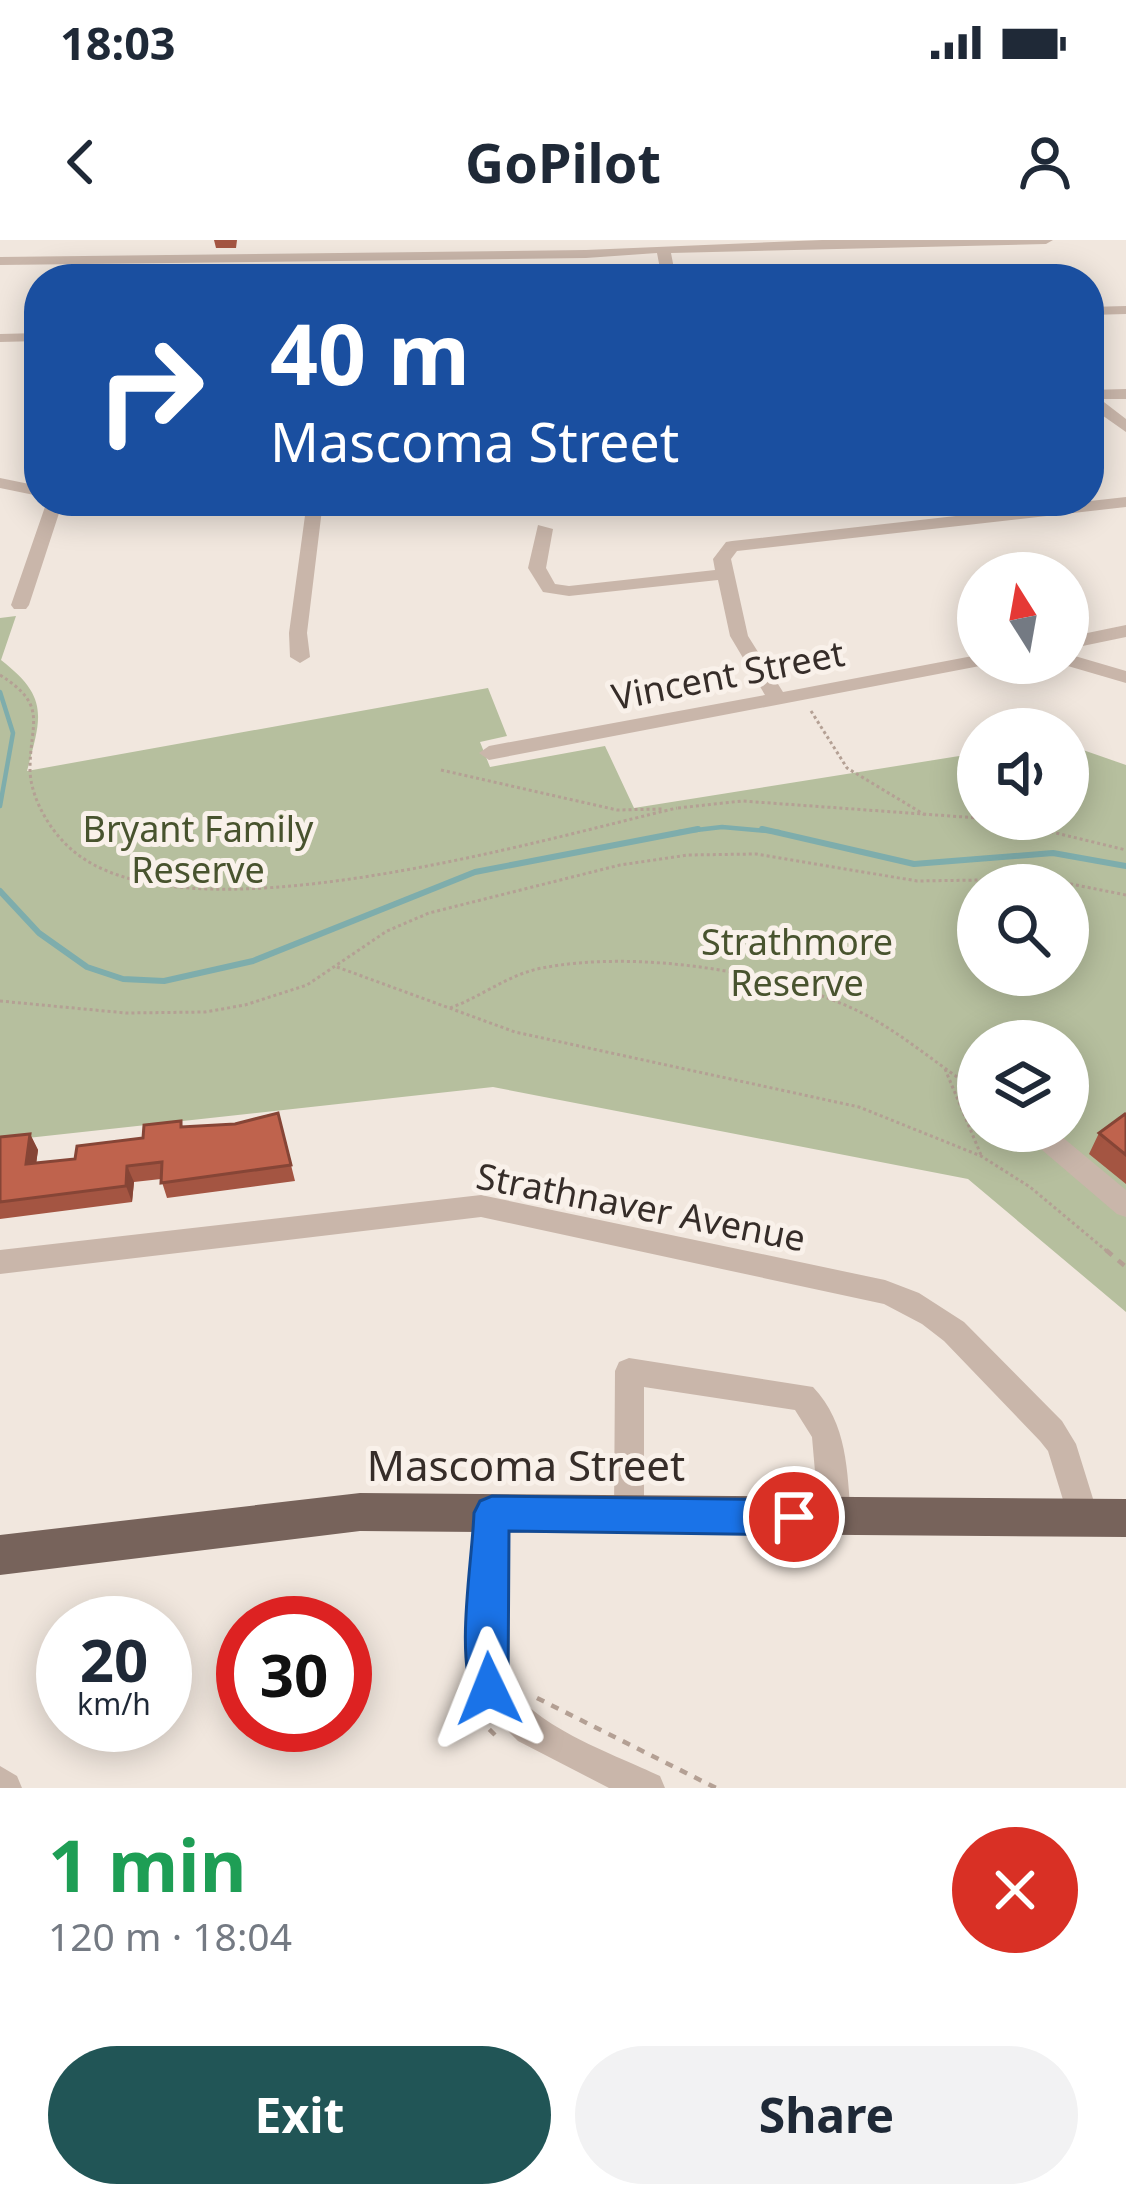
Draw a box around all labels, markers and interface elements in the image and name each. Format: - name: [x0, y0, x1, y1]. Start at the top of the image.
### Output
- text: 18:03: [60, 12, 176, 73]
- text: GoPilot: [465, 125, 661, 199]
- icon: back: [48, 129, 114, 195]
- icon: person: [1012, 129, 1078, 195]
- text: 40 m: [270, 295, 470, 410]
- icon: right: [72, 312, 228, 468]
- text: Mascoma Street: [270, 404, 679, 478]
- north arrow: [957, 552, 1089, 684]
- map controls: [957, 552, 1089, 1152]
- street label: Vincent Street: [607, 628, 848, 721]
- button: sound: [957, 708, 1089, 840]
- park label: Bryant Family Reserve: [83, 804, 314, 894]
- button: search: [957, 864, 1089, 996]
- park label: Strathmore Reserve: [701, 917, 893, 1007]
- button: layers: [957, 1020, 1089, 1152]
- street label: Strathnaver Avenue: [472, 1151, 810, 1262]
- street label: Mascoma Street: [367, 1436, 685, 1493]
- pin: [743, 1466, 845, 1568]
- icon: arrive: [761, 1484, 827, 1550]
- speed limit sign: 30: [216, 1596, 372, 1752]
- text: 20: [80, 1618, 148, 1700]
- position arrow: [426, 1626, 552, 1752]
- text: km/h: [77, 1683, 151, 1724]
- text: 1 min: [48, 1815, 246, 1913]
- button: close: [952, 1827, 1078, 1953]
- text: 120 m · 18:04: [48, 1909, 292, 1962]
- button: Exit: [48, 2046, 551, 2184]
- button: Share: [575, 2046, 1078, 2184]

